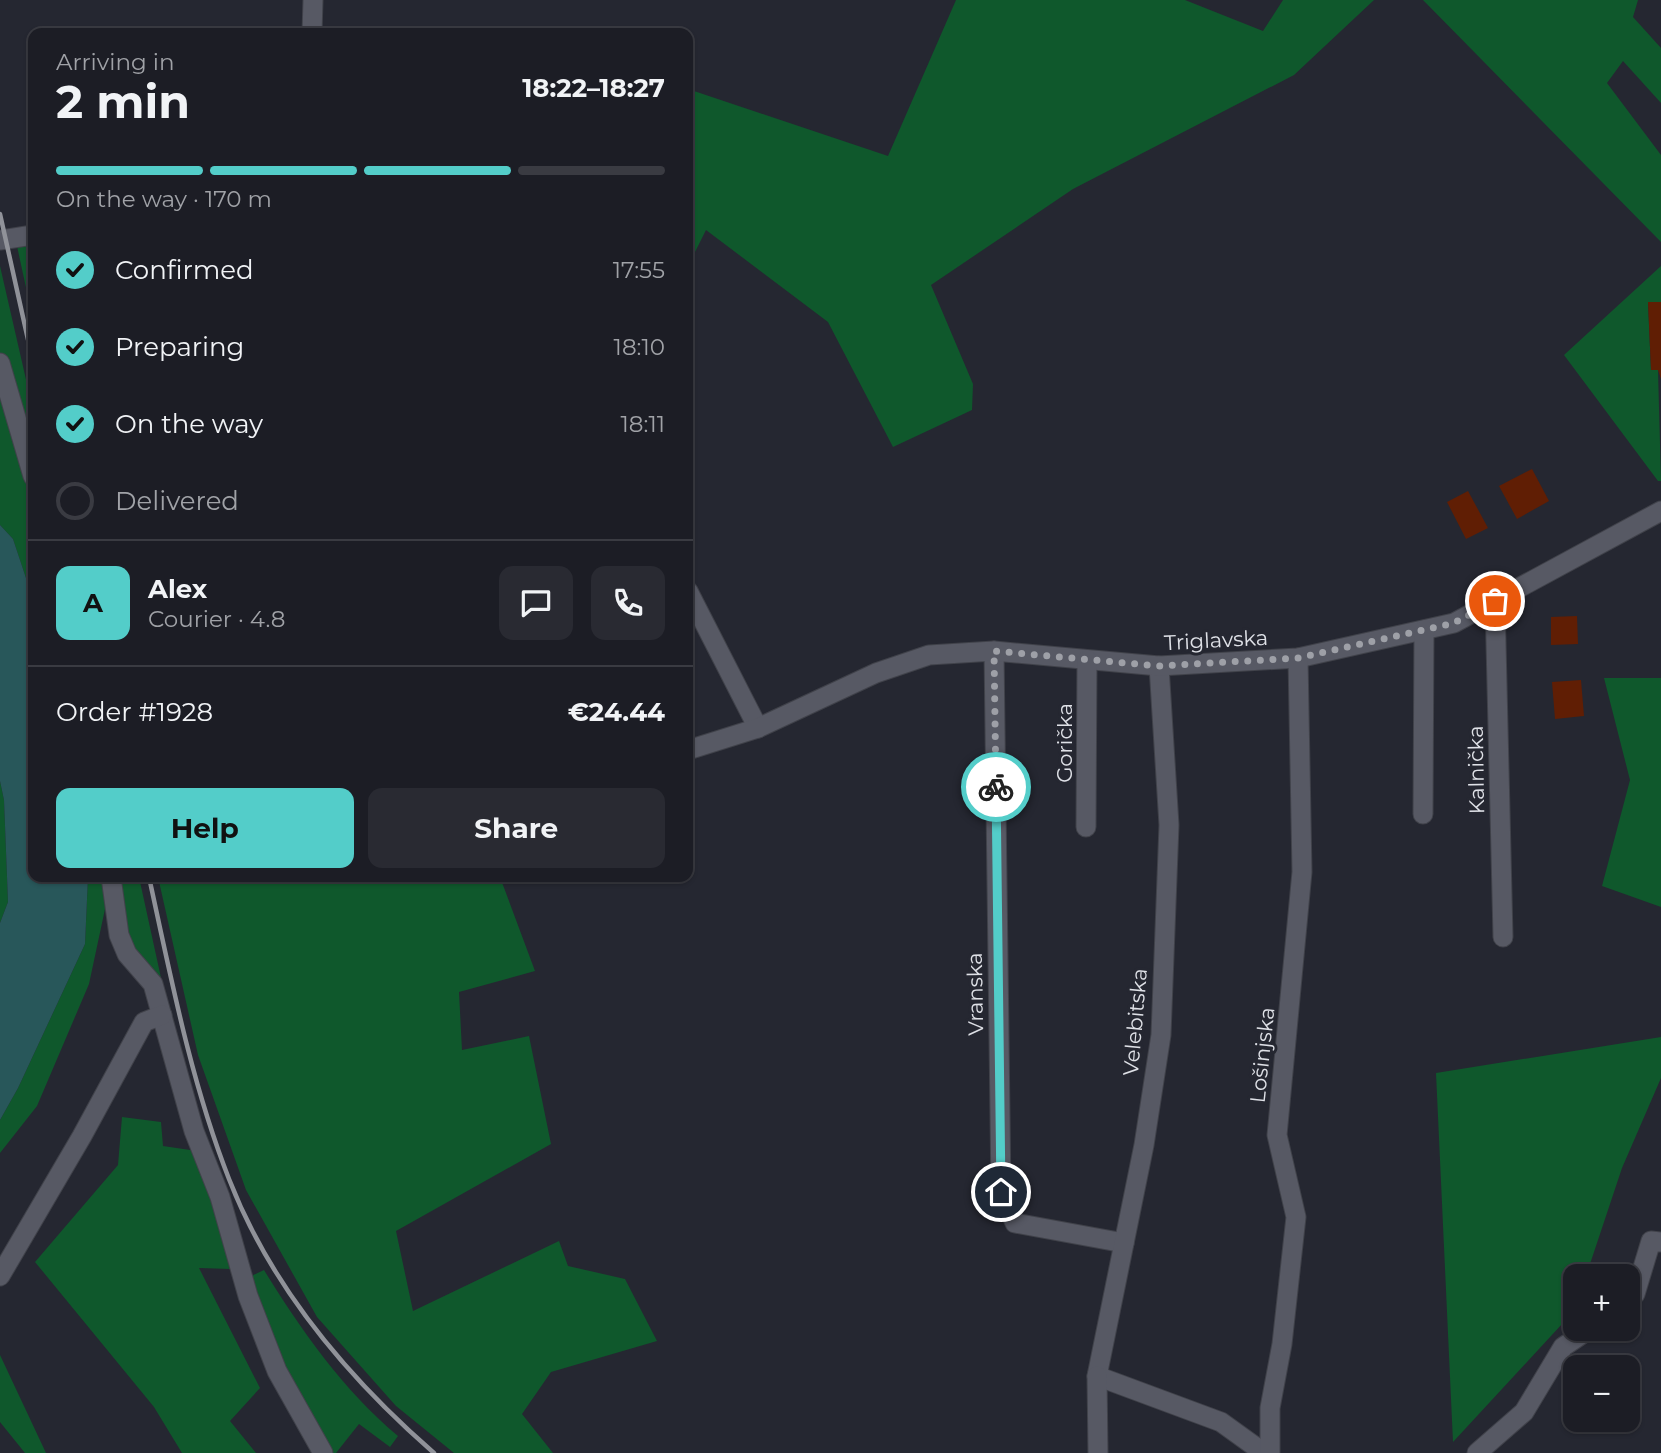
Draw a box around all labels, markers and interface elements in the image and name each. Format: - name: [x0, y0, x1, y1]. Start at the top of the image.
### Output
- text: Arriving in: [56, 48, 175, 76]
- text: 18:22–18:27: [522, 72, 665, 104]
- text: 2 min: [56, 73, 190, 130]
- text: On the way · 170 m: [56, 185, 272, 213]
- icon: check: [56, 251, 94, 289]
- text: Confirmed: [115, 254, 254, 286]
- text: 17:55: [613, 256, 665, 284]
- icon: check: [56, 328, 94, 366]
- text: Preparing: [115, 331, 244, 363]
- text: 18:10: [614, 333, 665, 361]
- icon: check: [56, 405, 94, 443]
- text: On the way: [115, 408, 263, 440]
- text: 18:11: [621, 410, 665, 438]
- text: Delivered: [115, 485, 239, 517]
- button: chat: [499, 566, 573, 640]
- button: phone: [591, 566, 665, 640]
- pin: [1465, 571, 1525, 631]
- text: Alex: [148, 573, 207, 605]
- icon: bag: [1476, 582, 1514, 620]
- text: A: [83, 587, 103, 619]
- text: Courier · 4.8: [148, 605, 285, 633]
- street label: Triglavska: [1163, 625, 1269, 655]
- text: Order #1928: [56, 696, 213, 728]
- text: €24.44: [568, 696, 665, 728]
- street label: Gorička: [1052, 703, 1077, 783]
- street label: Kalnička: [1463, 725, 1489, 815]
- courier: [961, 752, 1031, 822]
- icon: bike: [977, 768, 1015, 806]
- button: Help: [56, 788, 354, 868]
- button: Share: [368, 788, 665, 868]
- street label: Vranska: [962, 952, 988, 1036]
- street label: Velebitska: [1118, 967, 1152, 1077]
- street label: Lošinjska: [1245, 1006, 1279, 1104]
- pin: [971, 1162, 1031, 1222]
- icon: home: [982, 1173, 1020, 1211]
- map controls: [1563, 1264, 1640, 1432]
- button: +: [1563, 1264, 1640, 1341]
- button: −: [1563, 1355, 1640, 1432]

